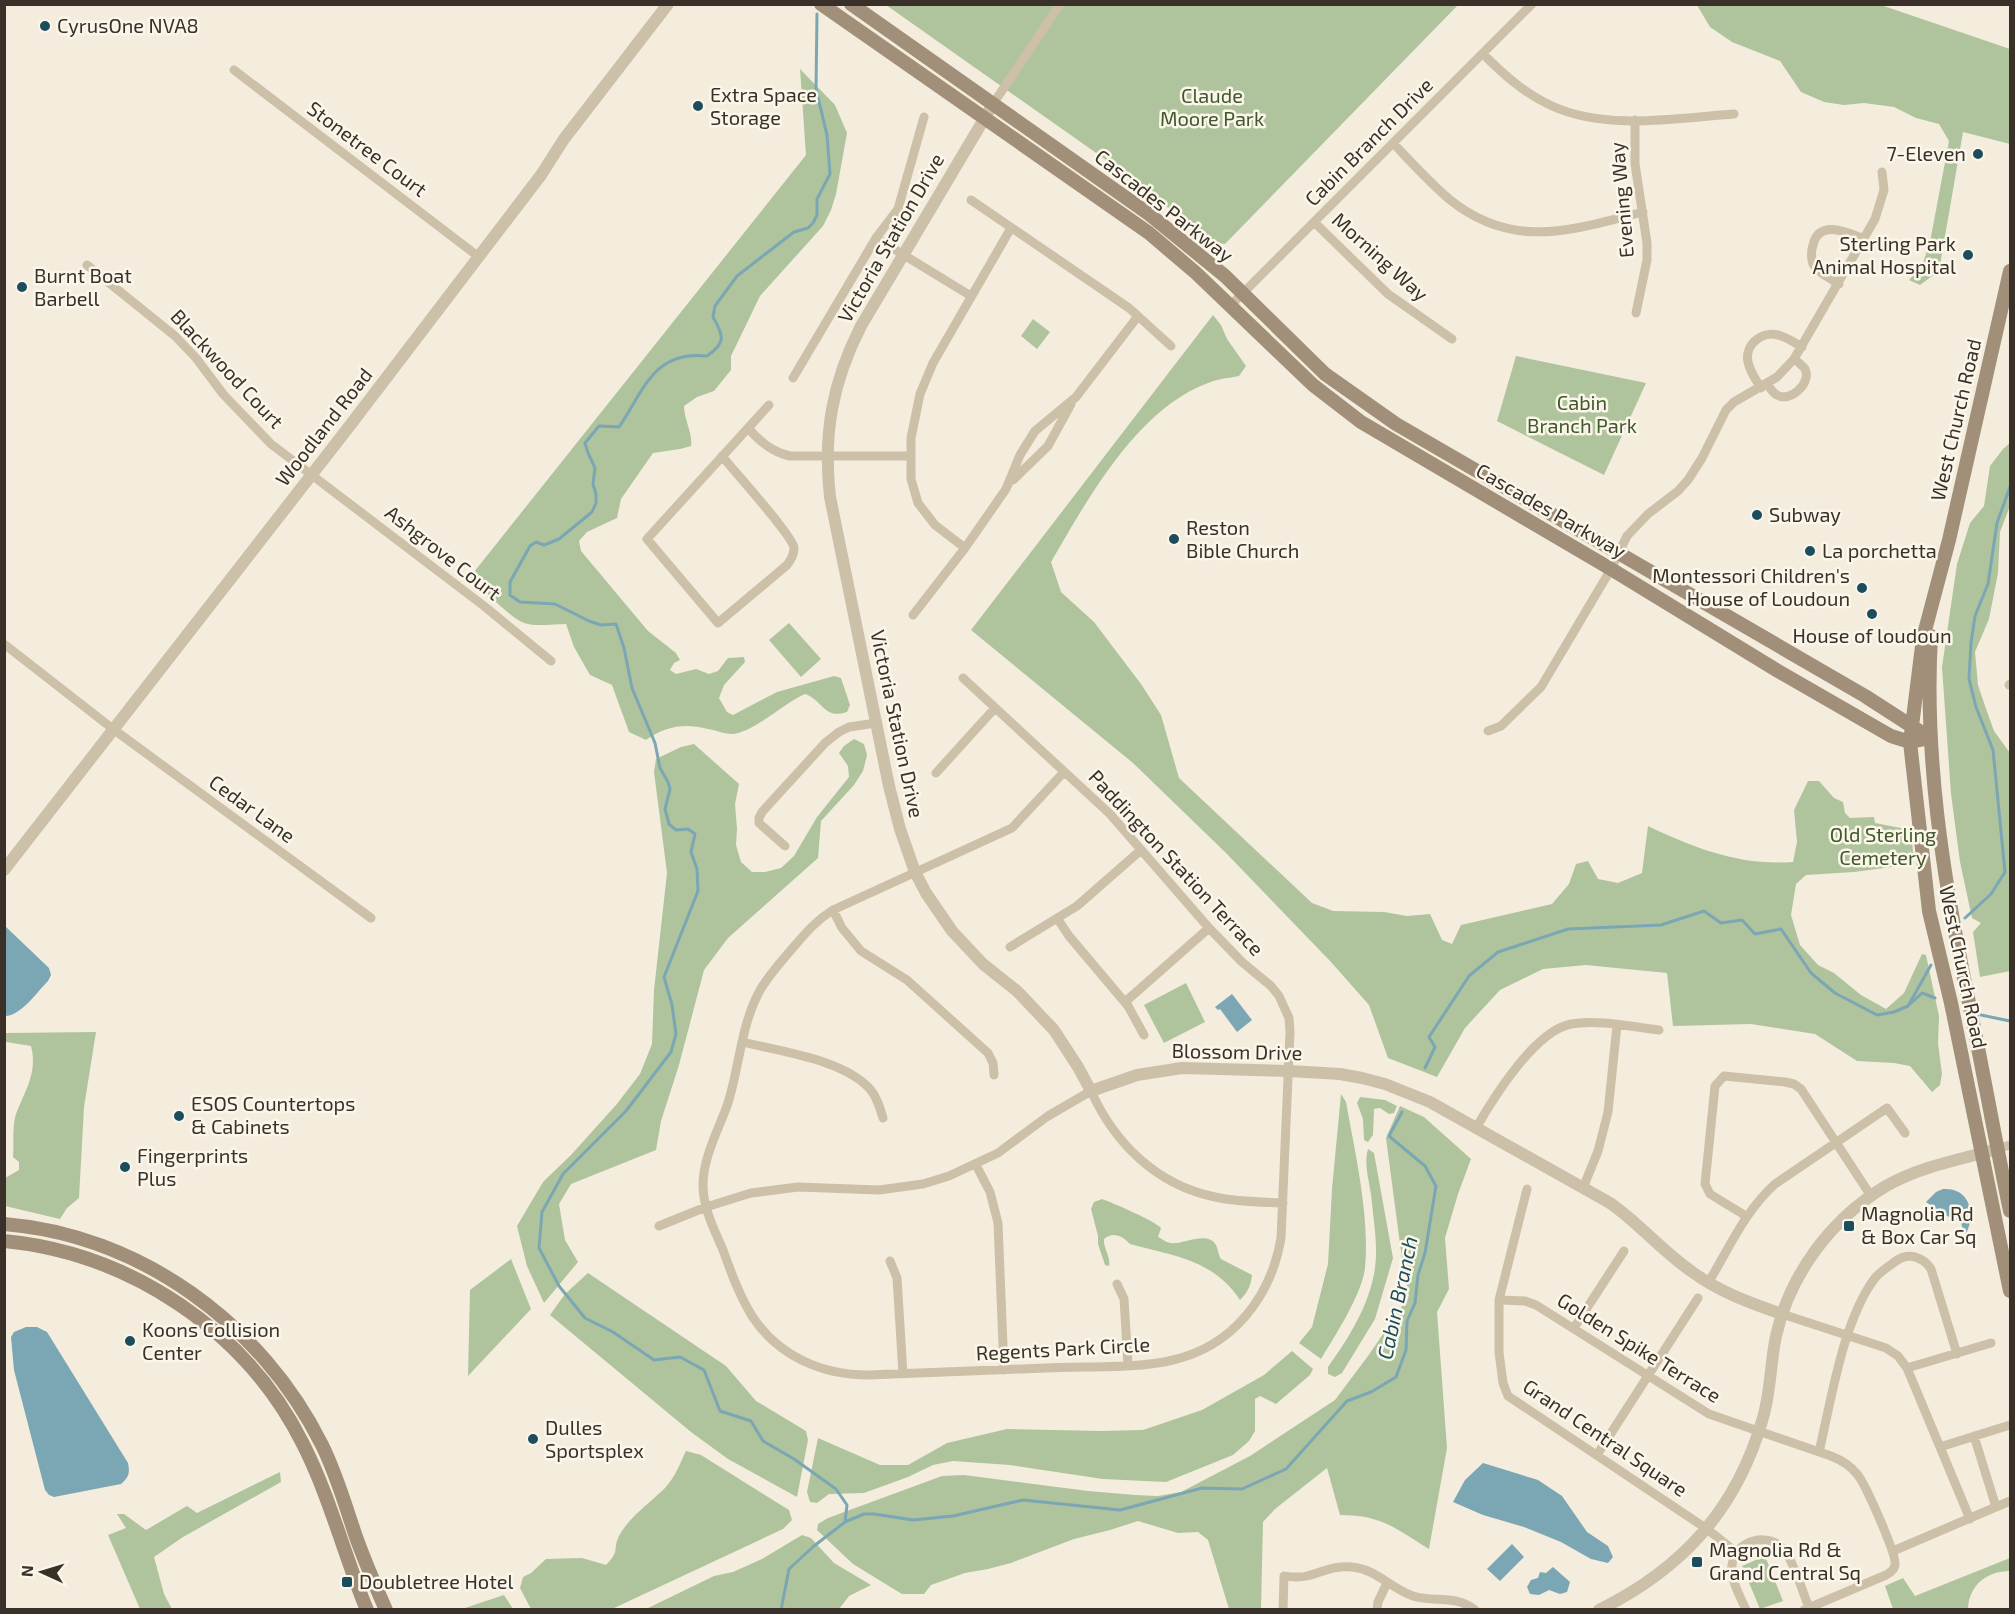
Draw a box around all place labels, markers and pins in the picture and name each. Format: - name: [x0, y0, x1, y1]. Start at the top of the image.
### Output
- place label: CyrusOne NVA8: [57, 13, 199, 37]
- marker: CyrusOne NVA8: [38, 19, 52, 33]
- place label: Extra Space Storage: [710, 82, 817, 129]
- marker: Extra Space Storage: [691, 99, 705, 113]
- place label: 7-Eleven: [1887, 141, 1966, 165]
- marker: 7-Eleven: [1971, 147, 1985, 161]
- place label: Sterling Park Animal Hospital: [1813, 231, 1956, 278]
- marker: Sterling Park Animal Hospital: [1961, 248, 1975, 262]
- place label: Burnt Boat Barbell: [34, 263, 132, 310]
- marker: Burnt Boat Barbell: [15, 280, 29, 294]
- place label: Subway: [1769, 502, 1841, 526]
- marker: Subway: [1750, 508, 1764, 522]
- place label: Reston Bible Church: [1186, 515, 1299, 562]
- marker: Reston Bible Church: [1167, 532, 1181, 546]
- place label: La porchetta: [1822, 538, 1937, 562]
- marker: La porchetta: [1803, 544, 1817, 558]
- place label: Montessori Children's House of Loudoun: [1652, 563, 1850, 610]
- marker: Montessori Children's House of Loudoun: [1855, 581, 1869, 595]
- marker: House of loudoun: [1865, 607, 1879, 621]
- place label: House of loudoun: [1792, 623, 1952, 647]
- place label: ESOS Countertops & Cabinets: [191, 1091, 355, 1138]
- marker: ESOS Countertops & Cabinets: [172, 1109, 186, 1123]
- place label: Fingerprints Plus: [137, 1143, 248, 1190]
- marker: Fingerprints Plus: [118, 1160, 132, 1174]
- place label: Magnolia Rd & Box Car Sq: [1861, 1201, 1977, 1248]
- marker: Magnolia Rd & Box Car Sq: [1842, 1219, 1856, 1233]
- place label: Koons Collision Center: [142, 1317, 280, 1364]
- marker: Koons Collision Center: [123, 1334, 137, 1348]
- place label: Dulles Sportsplex: [545, 1415, 644, 1462]
- marker: Dulles Sportsplex: [526, 1432, 540, 1446]
- place label: Magnolia Rd & Grand Central Sq: [1709, 1537, 1861, 1584]
- marker: Magnolia Rd & Grand Central Sq: [1690, 1555, 1704, 1569]
- place label: Doubletree Hotel: [359, 1569, 513, 1593]
- marker: Doubletree Hotel: [340, 1575, 354, 1589]

